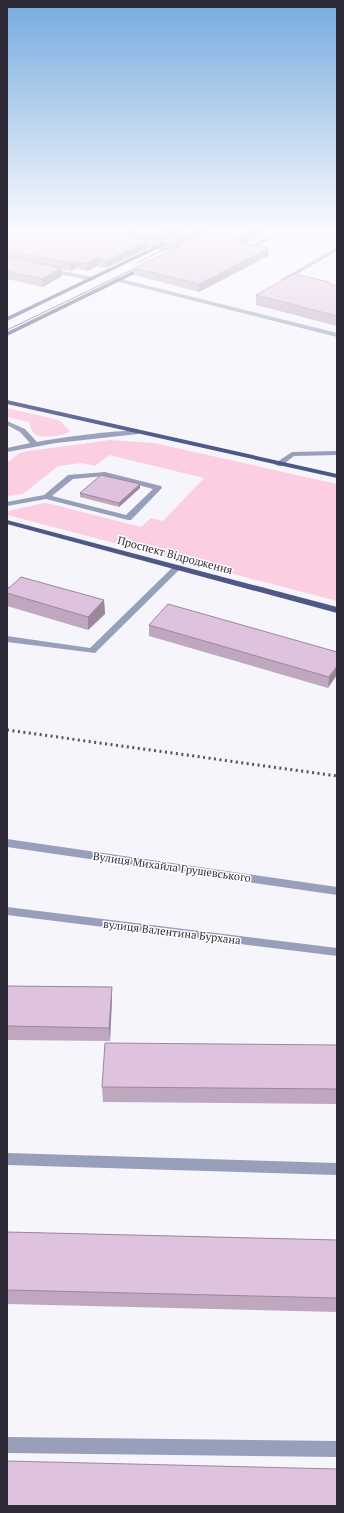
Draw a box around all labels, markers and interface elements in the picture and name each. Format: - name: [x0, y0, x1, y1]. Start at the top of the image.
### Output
- street label: Проспект Відродження: [116, 533, 234, 577]
- street label: Вулиця Михайла Грушевського: [92, 849, 252, 885]
- street label: вулиця Валентина Бурхана: [102, 917, 242, 947]

